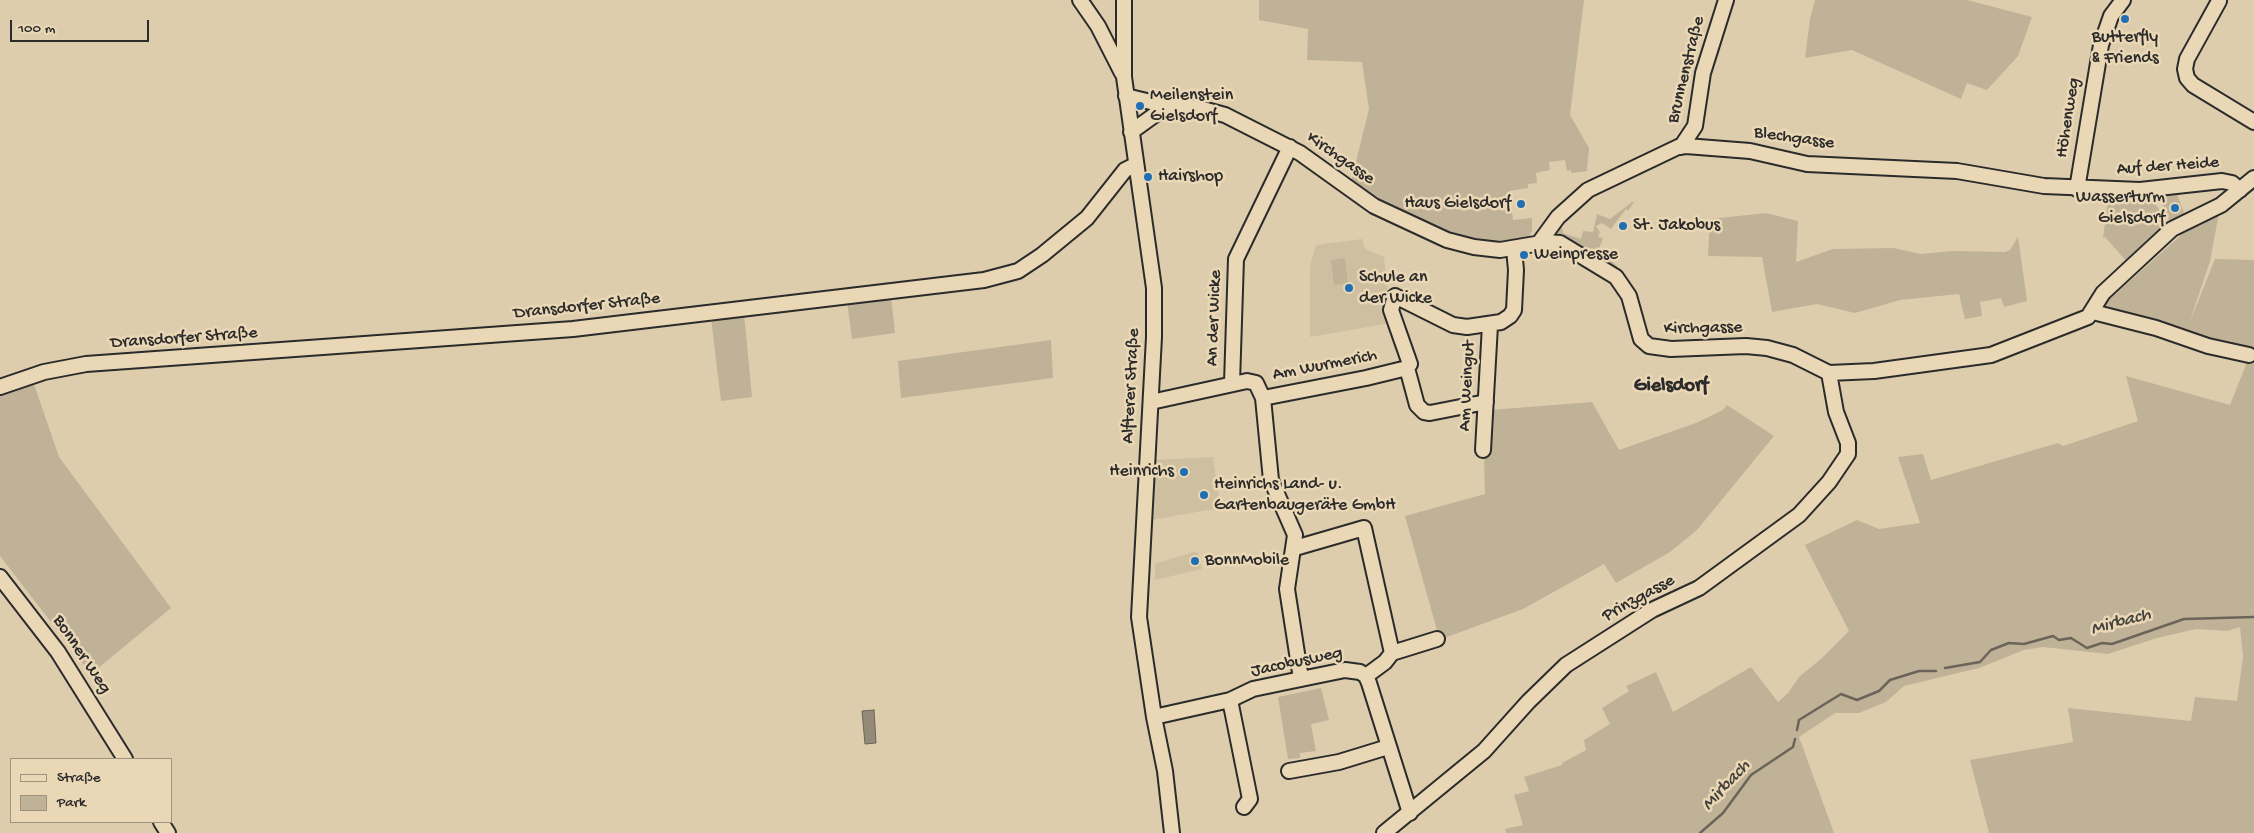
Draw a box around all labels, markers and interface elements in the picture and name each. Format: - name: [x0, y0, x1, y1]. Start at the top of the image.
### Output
- scale bar: [12, 10, 151, 42]
- marker: Butterfly & Friends: [2119, 13, 2131, 25]
- street label: Brunnenstraße: [1663, 14, 1711, 126]
- text: 100 m: [18, 20, 55, 38]
- place label: Butterfly & Friends: [2091, 27, 2159, 70]
- street label: Höhenweg: [2052, 77, 2086, 159]
- place label: Meilenstein Gielsdorf: [1150, 85, 1233, 128]
- marker: Meilenstein Gielsdorf: [1134, 100, 1146, 112]
- street label: Blechgasse: [1752, 123, 1836, 155]
- street label: Kirchgasse: [1302, 128, 1378, 190]
- street label: Auf der Heide: [2116, 153, 2220, 181]
- place label: Hairshop: [1158, 166, 1223, 188]
- marker: Hairshop: [1142, 171, 1154, 183]
- place label: Wasserturm Gielsdorf: [2076, 187, 2165, 230]
- place label: Haus Gielsdorf: [1404, 193, 1511, 215]
- marker: Haus Gielsdorf: [1515, 198, 1527, 210]
- marker: Wasserturm Gielsdorf: [2169, 202, 2181, 214]
- place label: St. Jakobus: [1633, 215, 1720, 237]
- marker: St. Jakobus: [1617, 220, 1629, 232]
- place label: Weinpresse: [1534, 244, 1618, 266]
- marker: Weinpresse: [1518, 249, 1530, 261]
- place label: Schule an der Wicke: [1359, 267, 1432, 310]
- street label: An der Wicke: [1203, 269, 1227, 367]
- marker: Schule an der Wicke: [1343, 282, 1355, 294]
- street label: Dransdorfer Straße: [513, 289, 661, 325]
- street label: Kirchgasse: [1663, 318, 1743, 340]
- street label: Dransdorfer Straße: [110, 323, 258, 355]
- street label: Alfterer Straße: [1118, 328, 1146, 444]
- street label: Am Weingut: [1455, 340, 1481, 432]
- street label: Am Wurmerich: [1271, 345, 1379, 387]
- district label: Gielsdorf: [1634, 375, 1708, 399]
- place label: Heinrichs: [1109, 461, 1174, 483]
- marker: Heinrichs: [1178, 466, 1190, 478]
- place label: Heinrichs Land- u. Gartenbaugeräte GmbH: [1214, 474, 1396, 516]
- marker: Heinrichs Land- u. Gartenbaugeräte GmbH: [1198, 489, 1210, 501]
- place label: BonnMobile: [1205, 550, 1289, 572]
- marker: BonnMobile: [1189, 555, 1201, 567]
- street label: Prinzgasse: [1599, 570, 1679, 628]
- water label: Mirbach: [2088, 604, 2154, 642]
- street label: Bonner Weg: [47, 611, 115, 699]
- street label: Jacobusweg: [1249, 643, 1345, 683]
- water label: Mirbach: [1698, 756, 1756, 816]
- legend: [10, 758, 172, 823]
- text: Straße: [57, 769, 101, 787]
- text: Park: [57, 794, 86, 812]

